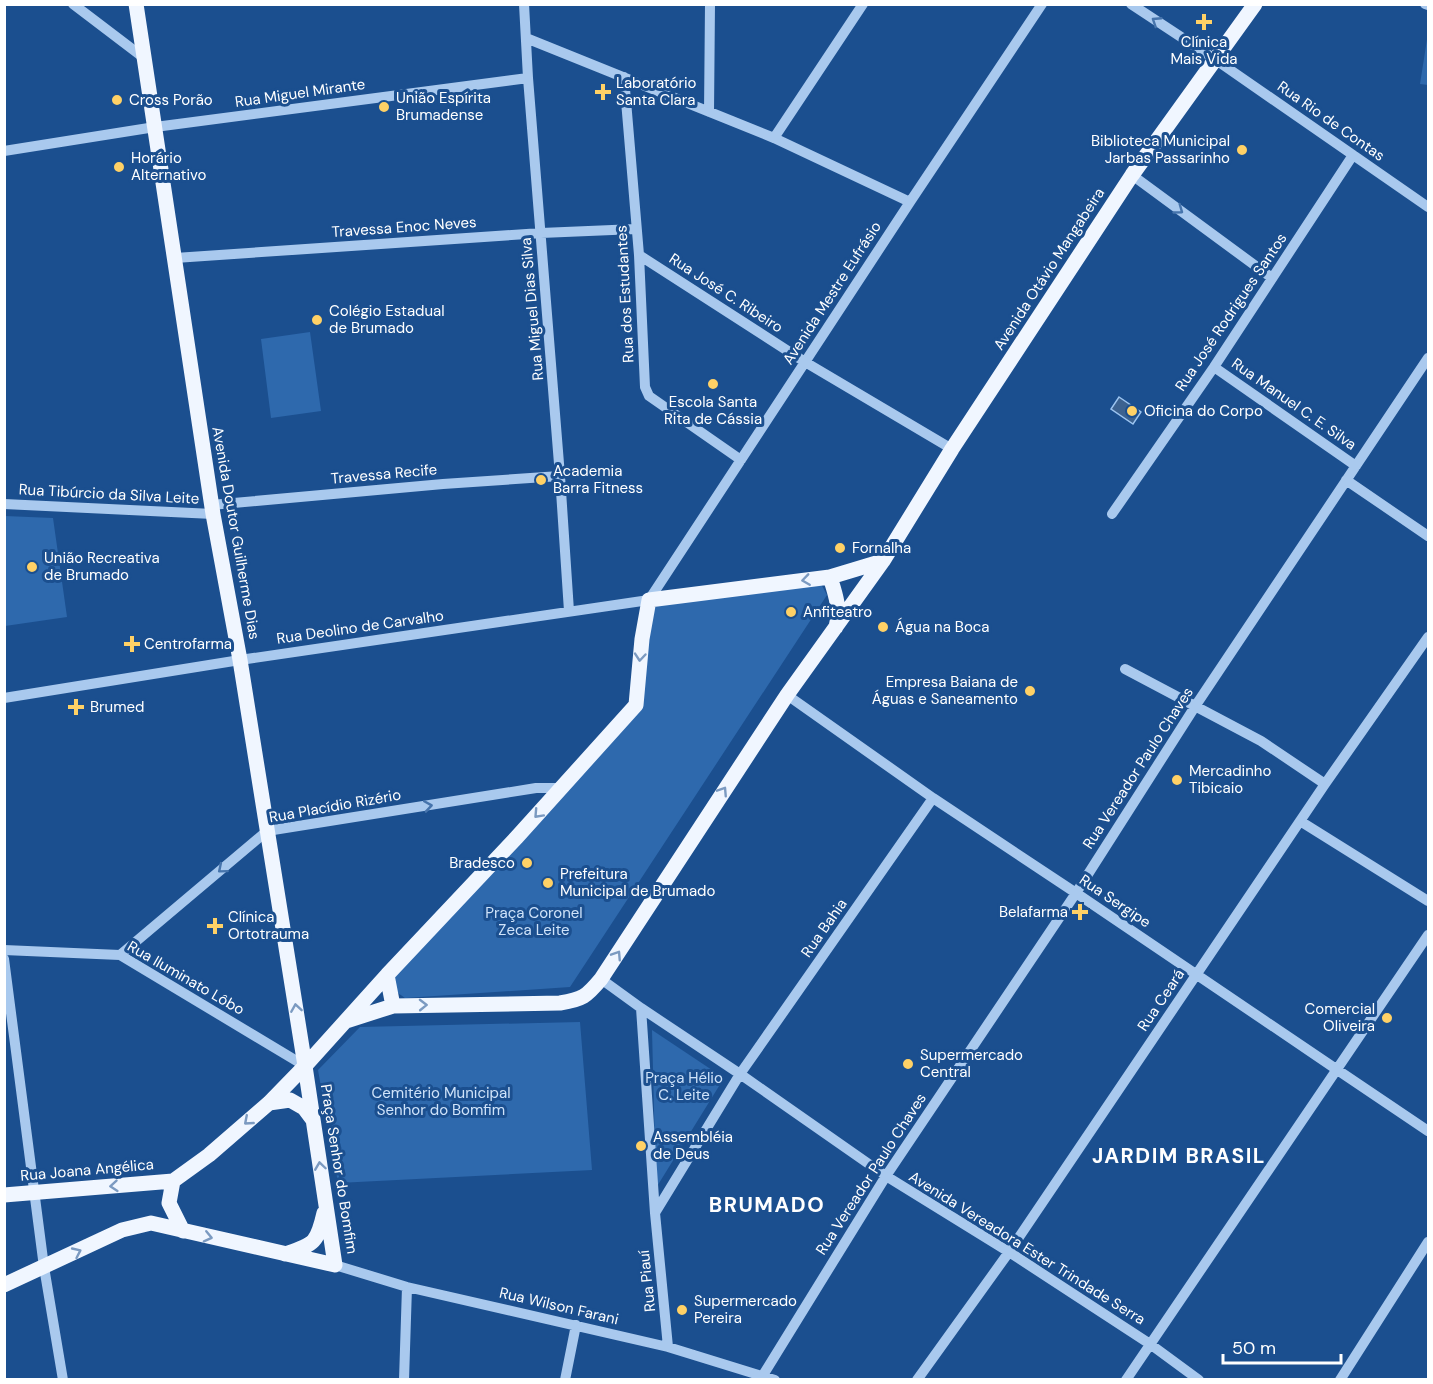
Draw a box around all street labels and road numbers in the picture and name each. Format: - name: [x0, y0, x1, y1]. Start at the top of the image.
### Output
- street label: Rua Miguel Mirante: [234, 74, 366, 112]
- street label: Rua Rio de Contas: [1273, 76, 1389, 166]
- street label: Avenida Otávio Mangabeira: [989, 184, 1109, 354]
- street label: Travessa Enoc Neves: [331, 212, 477, 242]
- street label: Avenida Mestre Eufrásio: [778, 217, 886, 368]
- street label: Rua dos Estudantes: [611, 225, 639, 363]
- street label: Rua José Rodrigues Santos: [1171, 229, 1291, 395]
- street label: Rua Miguel Dias Silva: [516, 237, 548, 381]
- street label: Rua José C. Ribeiro: [665, 249, 787, 337]
- street label: Rua Manuel C. E. Silva: [1228, 353, 1360, 455]
- street label: Avenida Doutor Guilherme Dias: [207, 425, 265, 641]
- street label: Travessa Recife: [330, 459, 438, 489]
- street label: Rua Tibúrcio da Silva Leite: [18, 479, 200, 509]
- street label: Rua Deolino de Carvalho: [275, 605, 445, 649]
- street label: Rua Vereador Paulo Chaves: [1078, 683, 1198, 853]
- street label: Rua Placídio Rizério: [267, 785, 403, 827]
- street label: Rua Sergipe: [1075, 870, 1155, 932]
- street label: Rua Bahia: [797, 895, 851, 961]
- street label: Rua Iluminato Lôbo: [124, 936, 248, 1020]
- street label: Rua Ceará: [1133, 965, 1189, 1035]
- street label: Praça Senhor do Bomfim: [316, 1083, 362, 1255]
- street label: Rua Vereador Paulo Chaves: [811, 1089, 931, 1259]
- street label: Rua Joana Angélica: [19, 1154, 155, 1186]
- street label: Avenida Vereadora Ester Trindade Serra: [905, 1167, 1149, 1329]
- street label: Rua Piauí: [634, 1248, 660, 1313]
- street label: Rua Wilson Farani: [497, 1283, 621, 1329]

